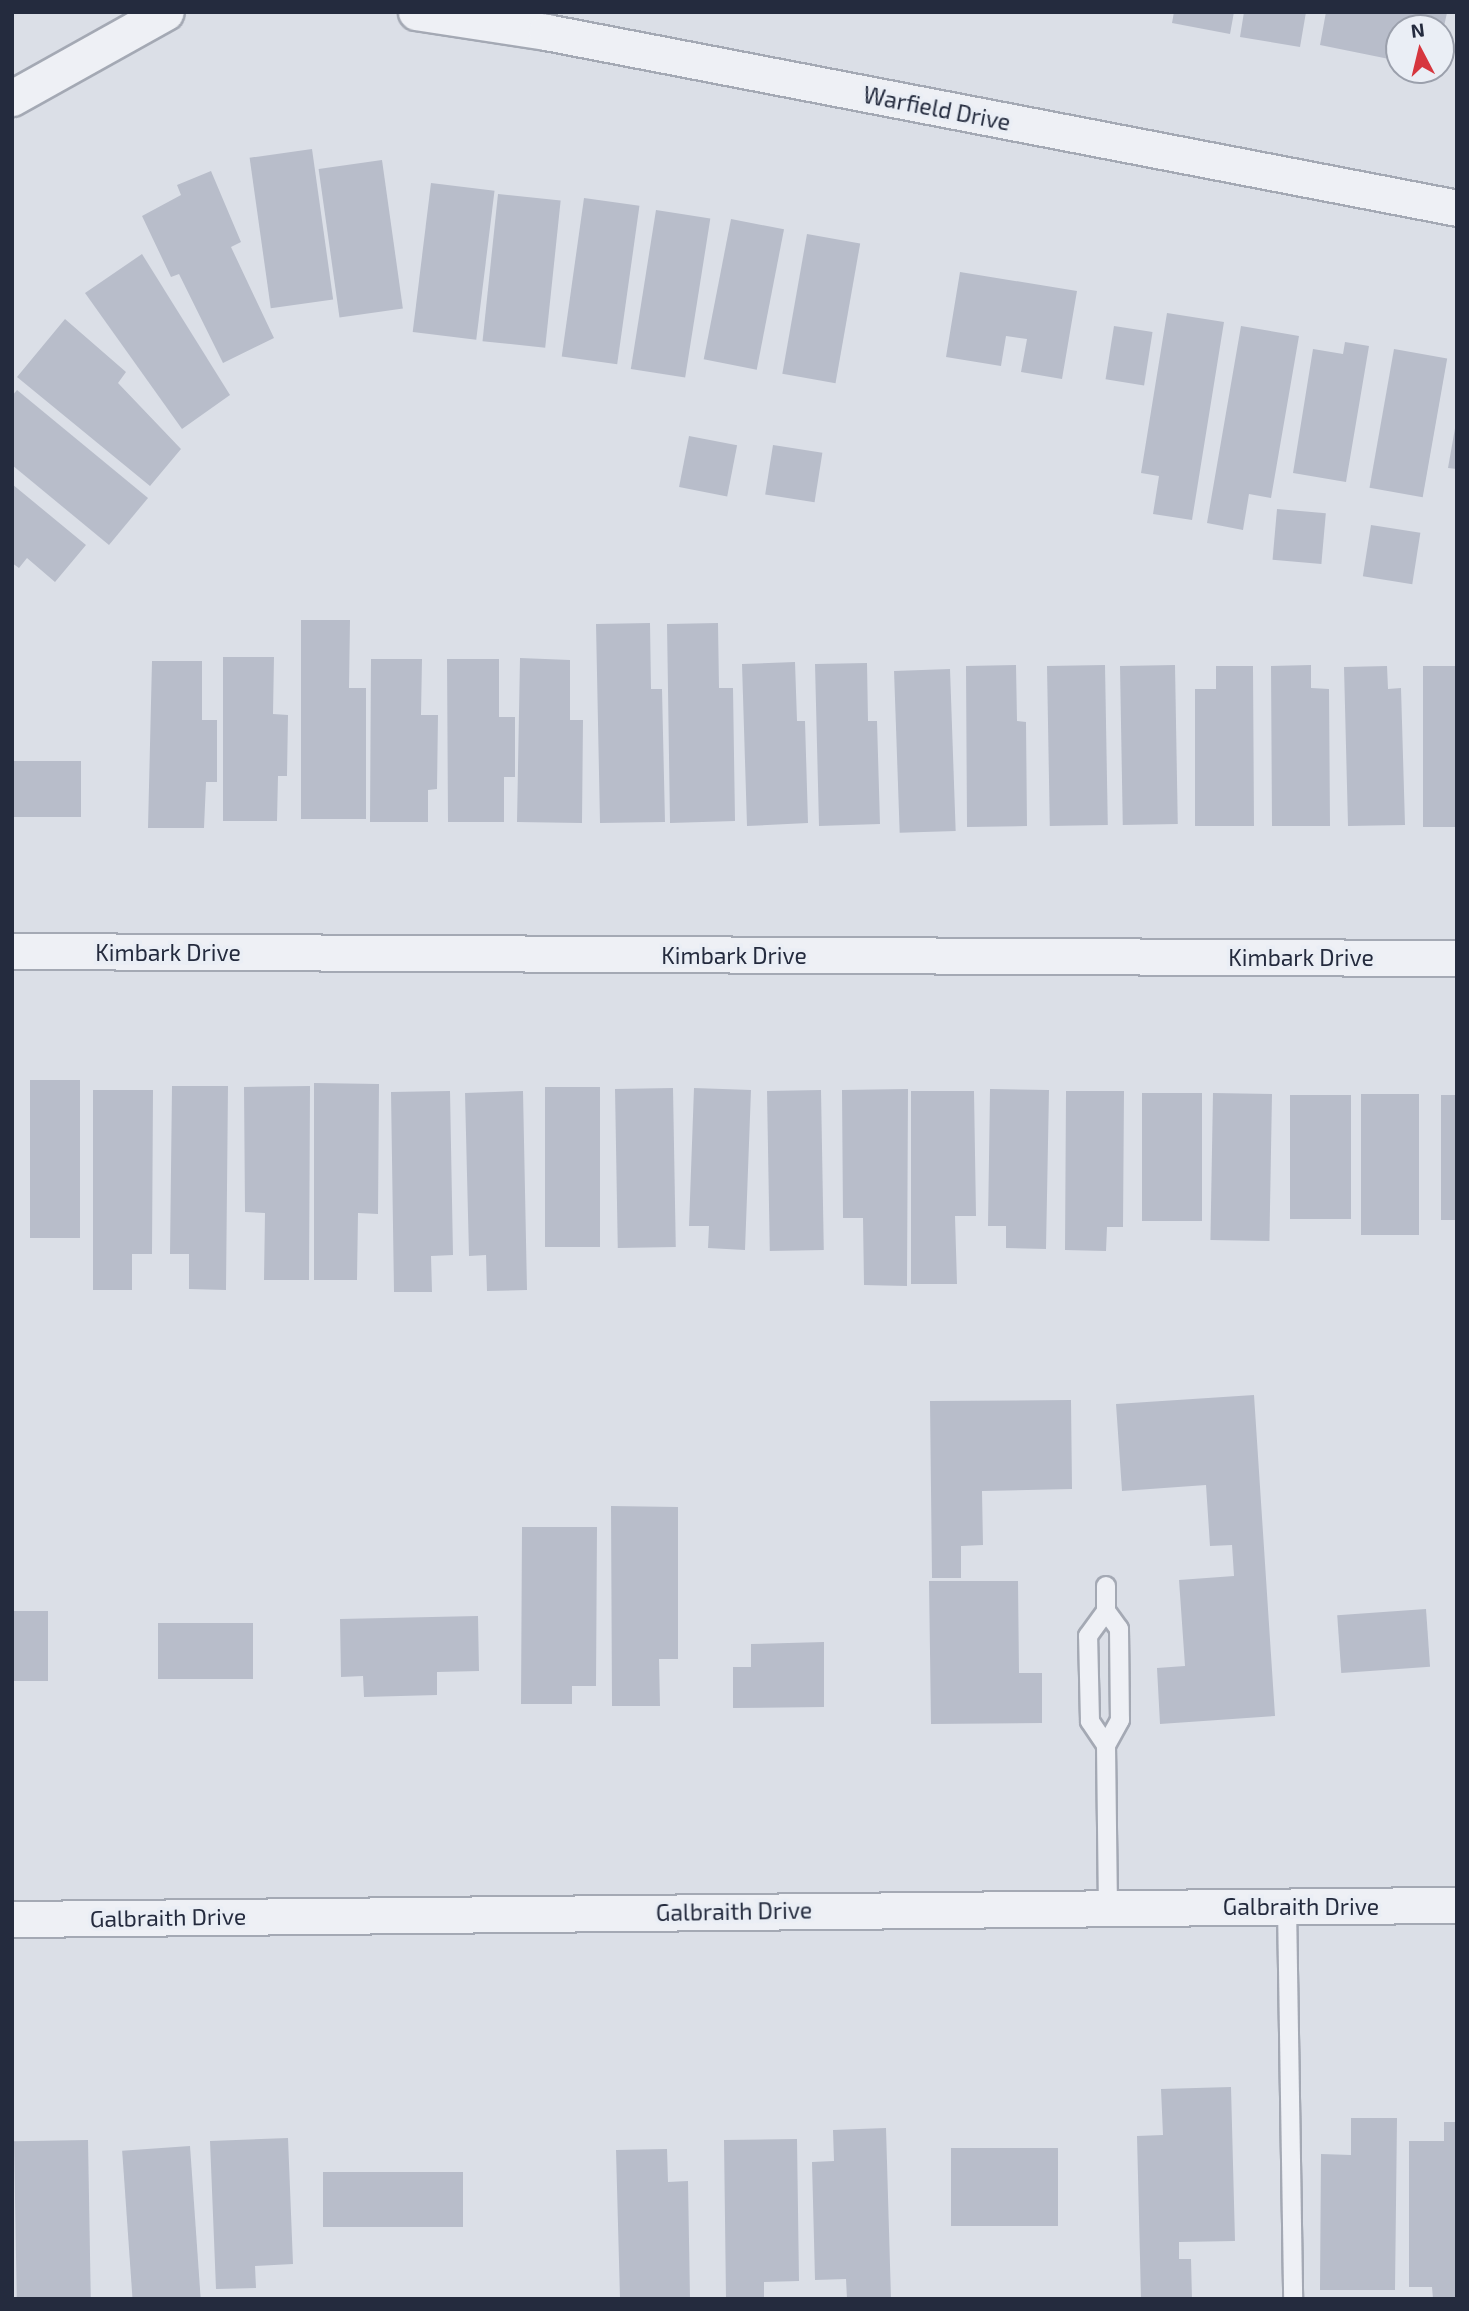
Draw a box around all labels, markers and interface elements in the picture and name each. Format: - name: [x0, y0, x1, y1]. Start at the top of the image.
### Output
- north arrow: [1385, 14, 1455, 84]
- text: N: [1409, 17, 1426, 42]
- street label: Warfield Drive: [861, 80, 1013, 136]
- street label: Kimbark Drive: [95, 938, 241, 966]
- street label: Kimbark Drive: [661, 941, 807, 969]
- street label: Kimbark Drive: [1228, 943, 1374, 971]
- street label: Galbraith Drive: [1223, 1892, 1379, 1920]
- street label: Galbraith Drive: [656, 1896, 812, 1926]
- street label: Galbraith Drive: [90, 1902, 246, 1932]

